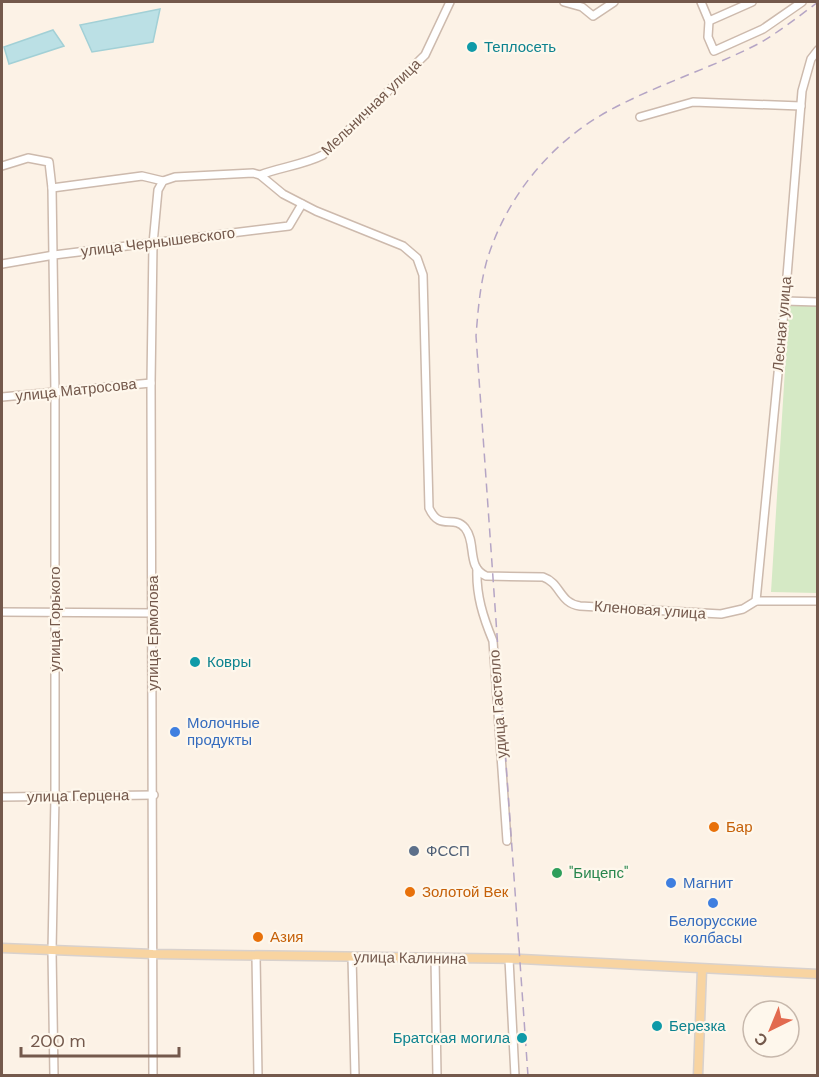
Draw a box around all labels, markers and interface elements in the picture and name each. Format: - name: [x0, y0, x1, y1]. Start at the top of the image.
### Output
- place label: Теплосеть: [484, 37, 556, 57]
- marker: Теплосеть: [465, 40, 479, 54]
- street label: Мельничная улица: [317, 54, 426, 160]
- street label: улица Чернышевского: [80, 223, 236, 261]
- street label: Лесная улица: [768, 275, 796, 373]
- street label: улица Матросова: [14, 374, 138, 406]
- street label: улица Горького: [45, 566, 65, 672]
- street label: улица Ермолова: [143, 575, 163, 691]
- street label: Кленовая улица: [593, 596, 707, 624]
- street label: удица Гастелло: [484, 649, 512, 759]
- place label: Ковры: [207, 652, 251, 672]
- marker: Ковры: [188, 655, 202, 669]
- place label: Молочные продукты: [187, 713, 260, 750]
- marker: Молочные продукты: [168, 725, 182, 739]
- street label: улица Герцена: [27, 785, 130, 807]
- place label: Бар: [726, 817, 753, 837]
- marker: Бар: [707, 820, 721, 834]
- place label: ФССП: [426, 841, 470, 861]
- marker: ФССП: [407, 844, 421, 858]
- place label: "Бицепс": [569, 863, 628, 883]
- marker: "Бицепс": [550, 866, 564, 880]
- place label: Магнит: [683, 873, 733, 893]
- marker: Магнит: [664, 876, 678, 890]
- place label: Золотой Век: [422, 882, 509, 902]
- marker: Золотой Век: [403, 885, 417, 899]
- marker: Белорусские колбасы: [706, 896, 720, 910]
- place label: Белорусские колбасы: [669, 911, 757, 948]
- place label: Азия: [270, 927, 303, 947]
- marker: Азия: [251, 930, 265, 944]
- street label: улица Калинина: [353, 947, 467, 969]
- north arrow: [741, 999, 801, 1059]
- place label: Березка: [669, 1016, 726, 1036]
- marker: Березка: [650, 1019, 664, 1033]
- scale bar: [21, 1020, 178, 1058]
- place label: Братская могила: [393, 1028, 511, 1048]
- text: С: [749, 1028, 773, 1051]
- text: 200 m: [30, 1029, 86, 1053]
- marker: Братская могила: [515, 1031, 529, 1045]

